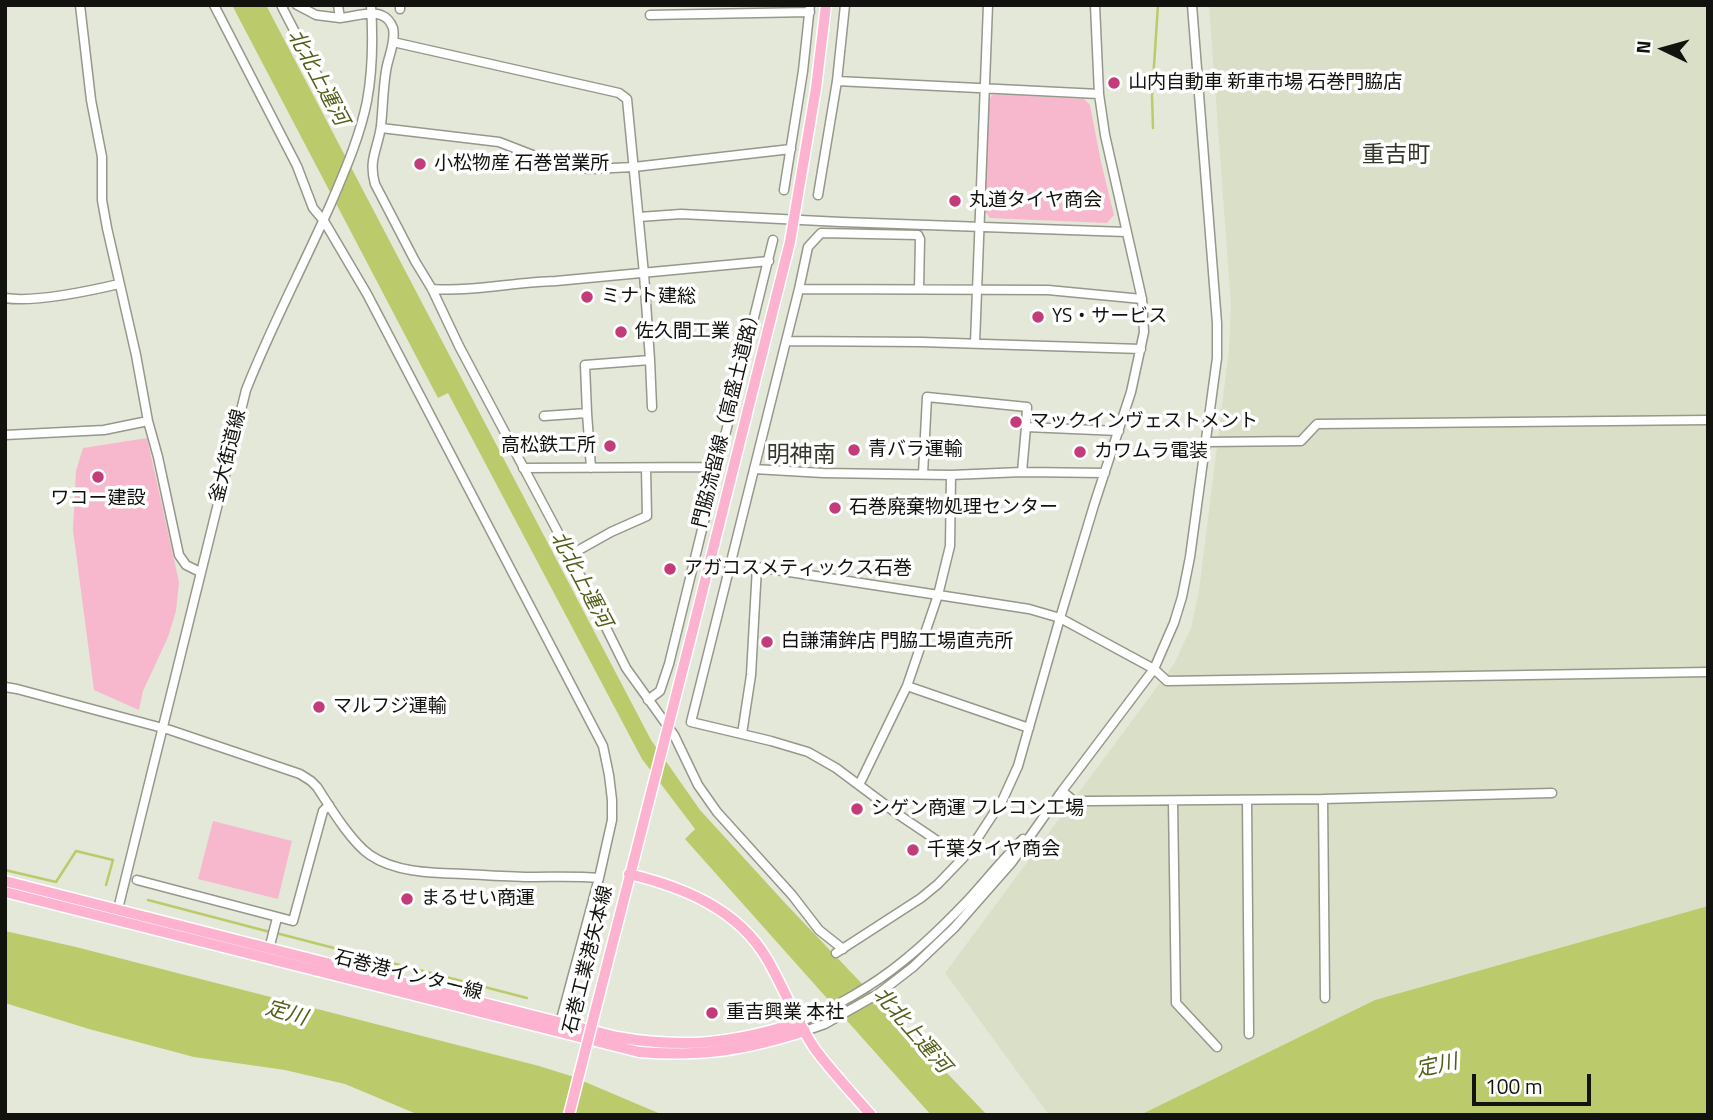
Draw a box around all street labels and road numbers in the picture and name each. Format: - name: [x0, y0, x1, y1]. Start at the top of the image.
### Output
- street label: 門脇流留線（高盛土道路）: [689, 304, 767, 530]
- street label: 釜大街道線: [206, 407, 252, 505]
- street label: 石巻工業港矢本線: [560, 883, 618, 1037]
- street label: 石巻港インター線: [331, 947, 485, 1005]

